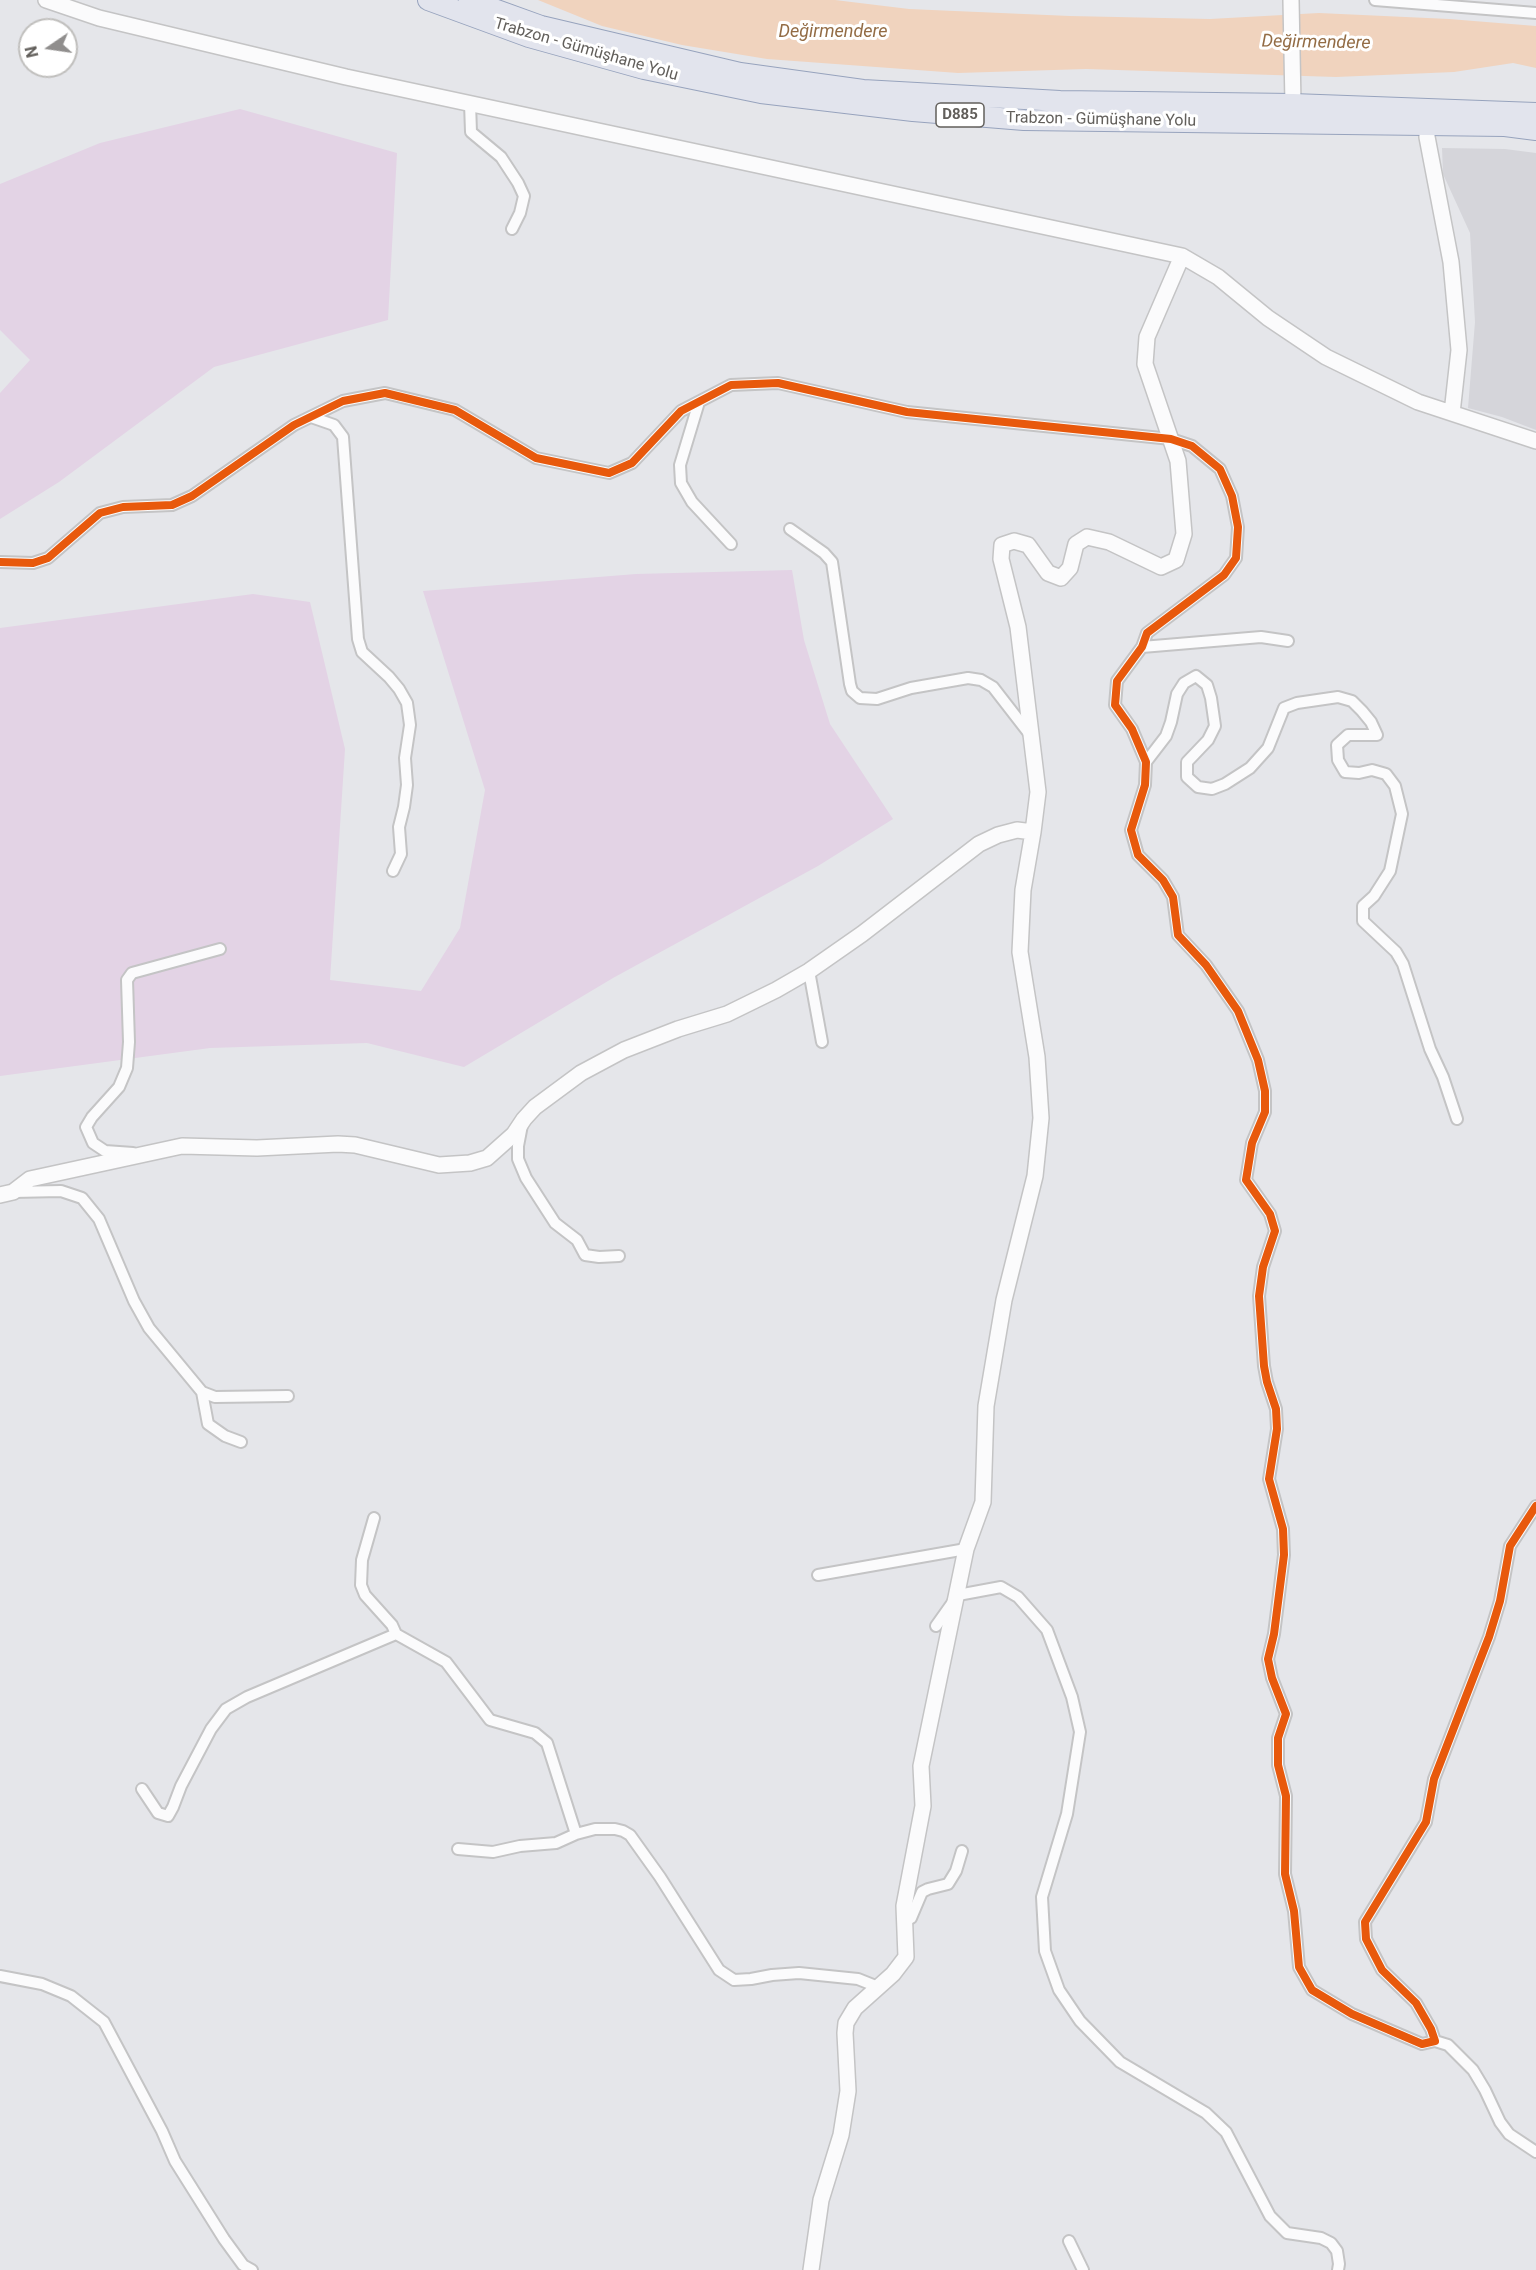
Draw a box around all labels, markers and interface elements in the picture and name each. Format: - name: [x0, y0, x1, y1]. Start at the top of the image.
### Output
- street label: Trabzon - Gümüşhane Yolu: [492, 15, 680, 85]
- north arrow: [18, 18, 78, 78]
- water label: Değirmendere: [779, 21, 887, 43]
- water label: Değirmendere: [1261, 31, 1371, 55]
- text: N: [21, 44, 42, 59]
- road number: D885: [936, 103, 984, 127]
- street label: Trabzon - Gümüşhane Yolu: [1006, 109, 1196, 131]

